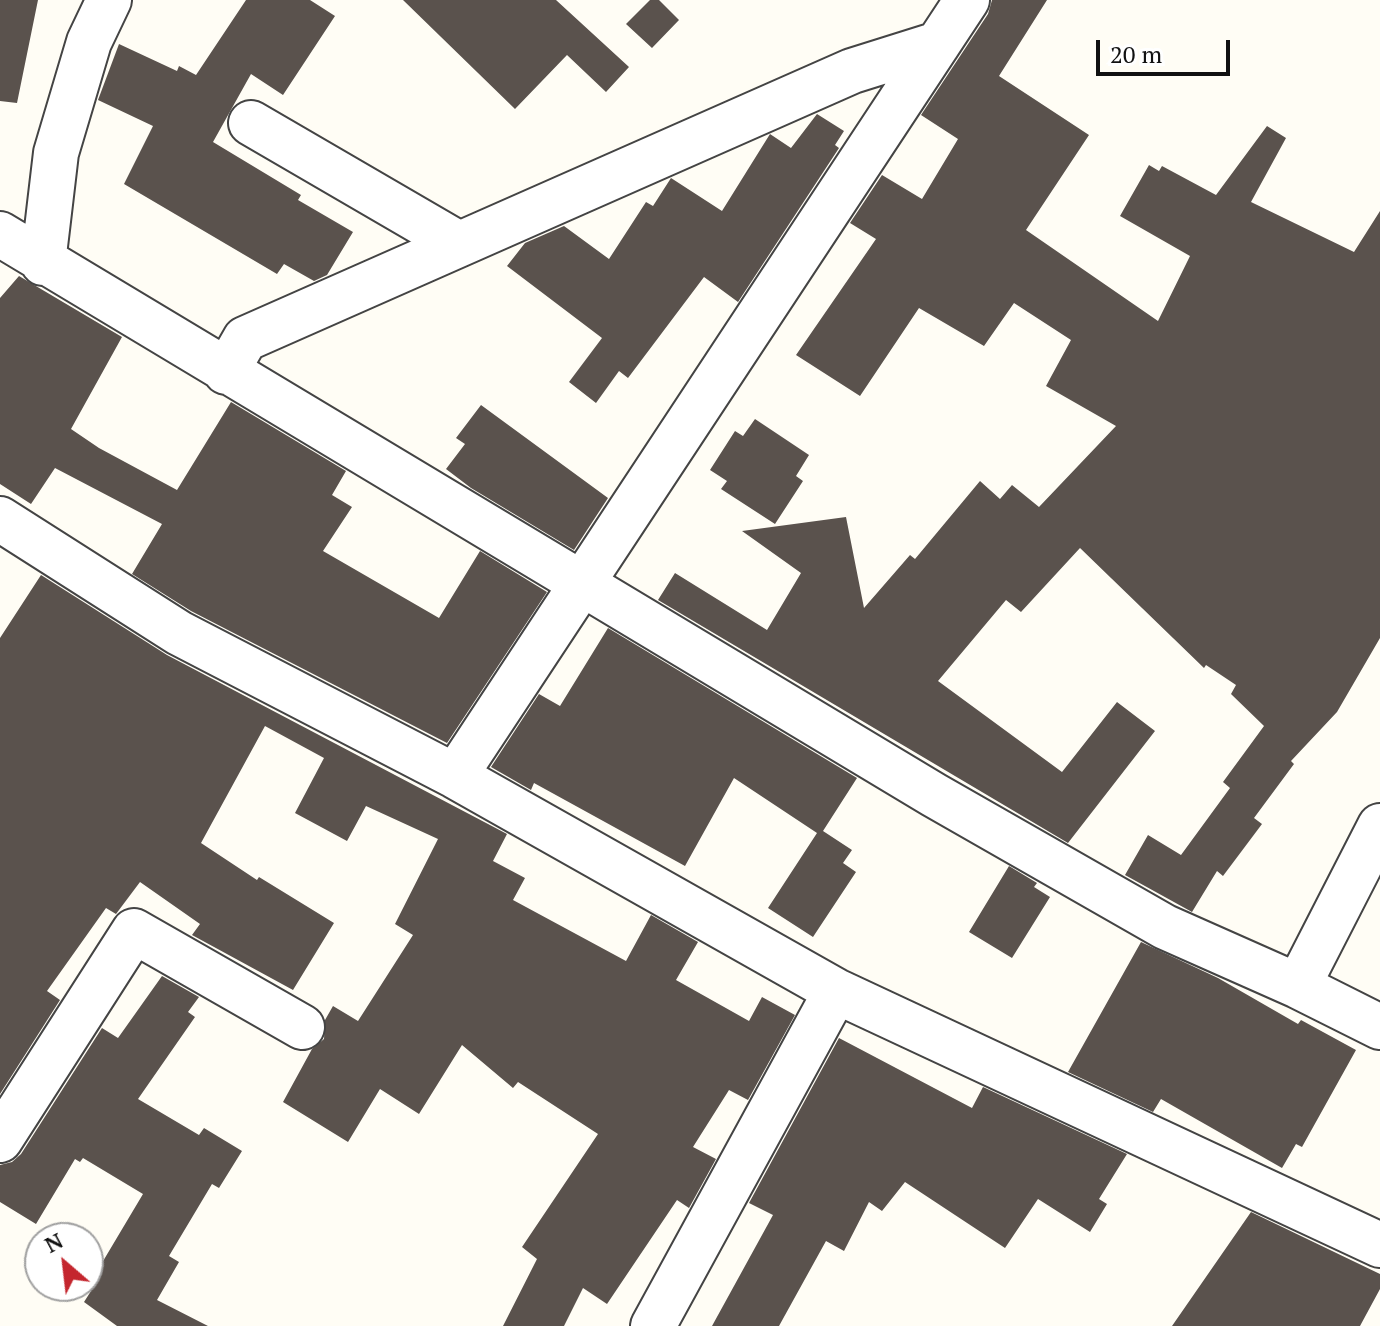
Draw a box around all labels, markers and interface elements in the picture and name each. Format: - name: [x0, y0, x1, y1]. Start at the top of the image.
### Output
- scale bar: [1100, 24, 1234, 74]
- text: 20 m: [1110, 38, 1162, 70]
- north arrow: [24, 1222, 104, 1302]
- text: N: [39, 1225, 68, 1259]

